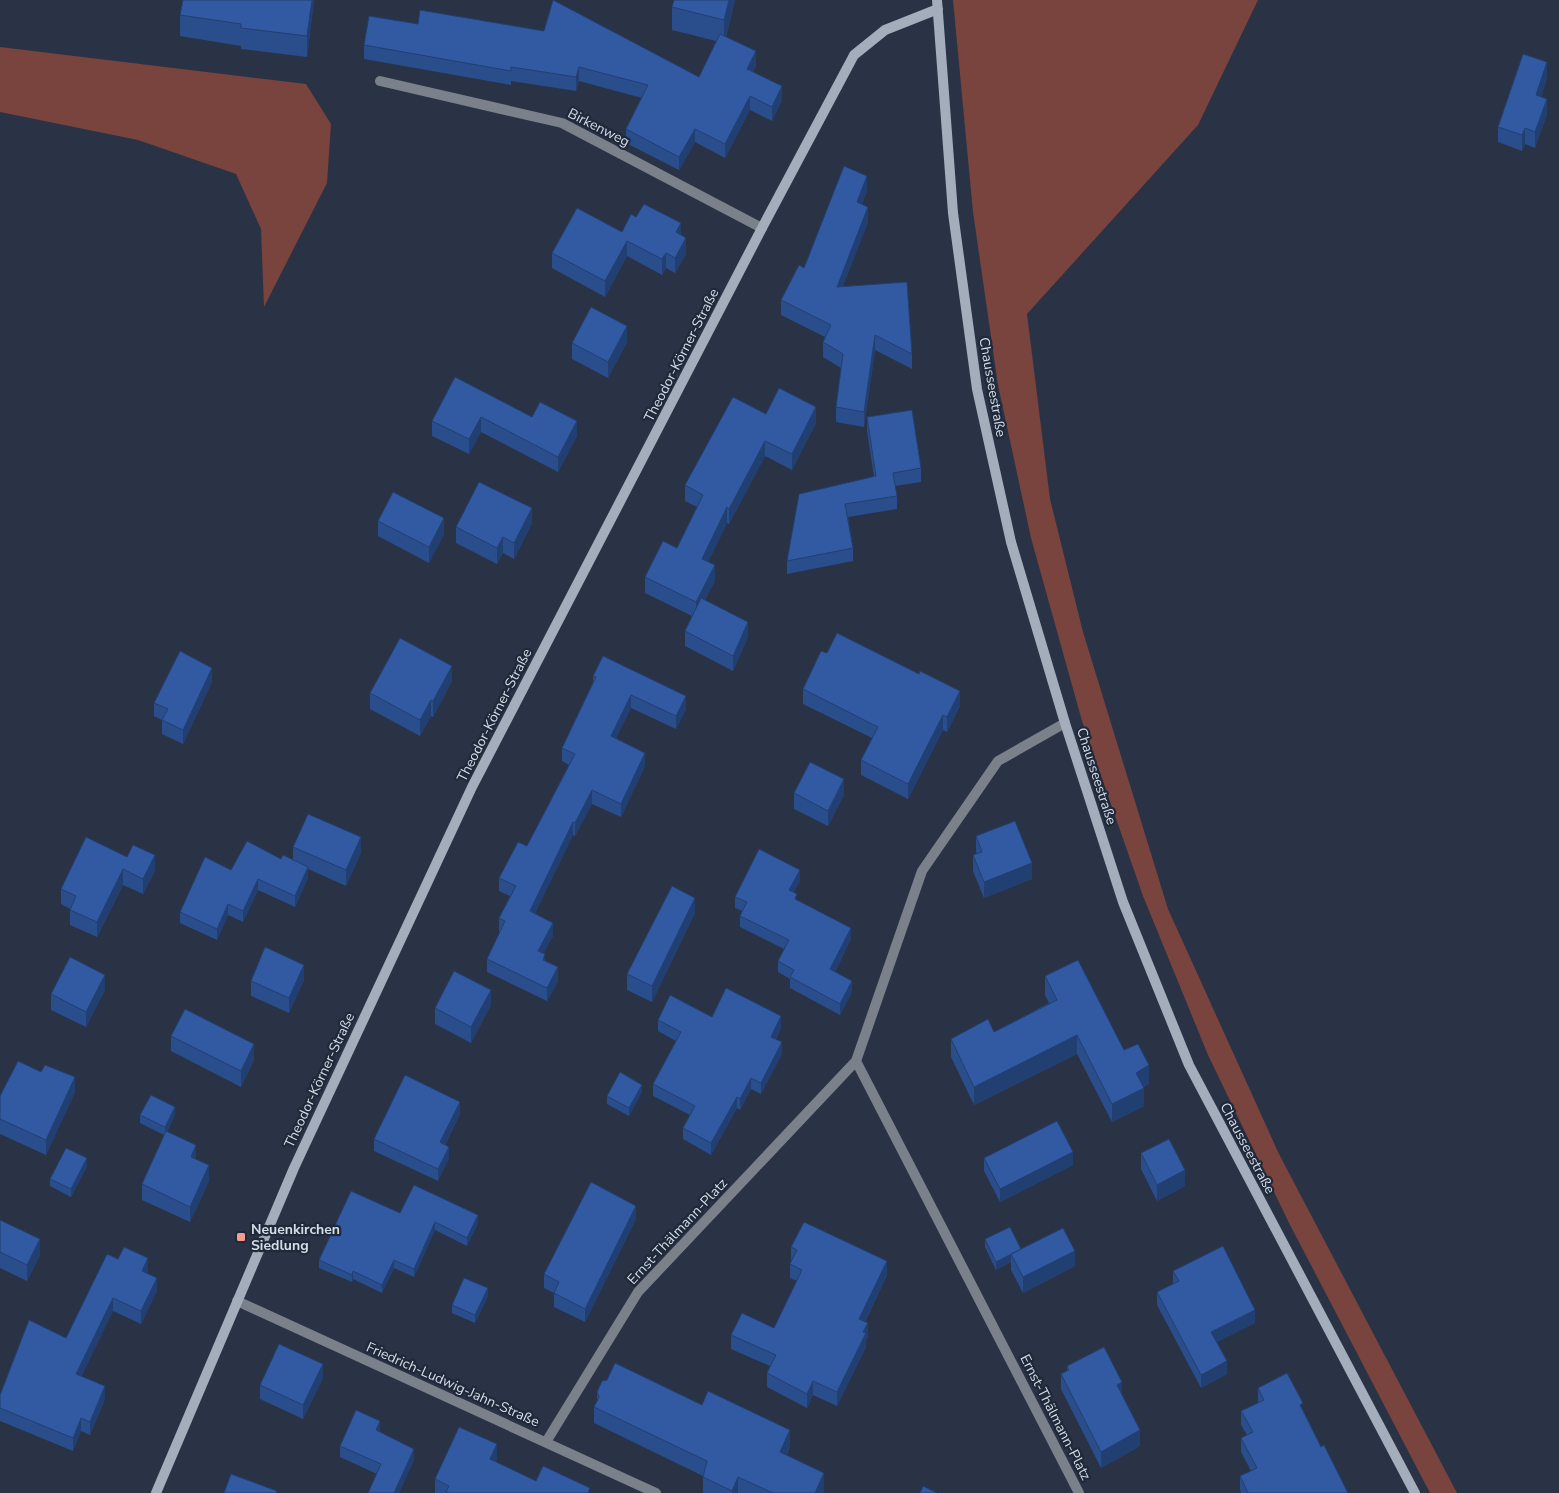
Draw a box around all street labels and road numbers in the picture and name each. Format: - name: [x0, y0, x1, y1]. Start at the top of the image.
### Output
- street label: Birkenweg: [565, 104, 633, 151]
- street label: Theodor-Körner-Straße: [640, 285, 723, 425]
- street label: Chausseestraße: [974, 336, 1011, 438]
- street label: Theodor-Körner-Straße: [453, 645, 536, 785]
- street label: Chausseestraße: [1072, 725, 1121, 827]
- street label: Theodor-Körner-Straße: [280, 1009, 359, 1151]
- street label: Chausseestraße: [1215, 1099, 1280, 1197]
- street label: Ernst-Thälmann-Platz: [623, 1174, 732, 1289]
- street label: Friedrich-Ludwig-Jahn-Straße: [363, 1338, 542, 1431]
- street label: Ernst-Thälmann-Platz: [1016, 1351, 1096, 1484]

